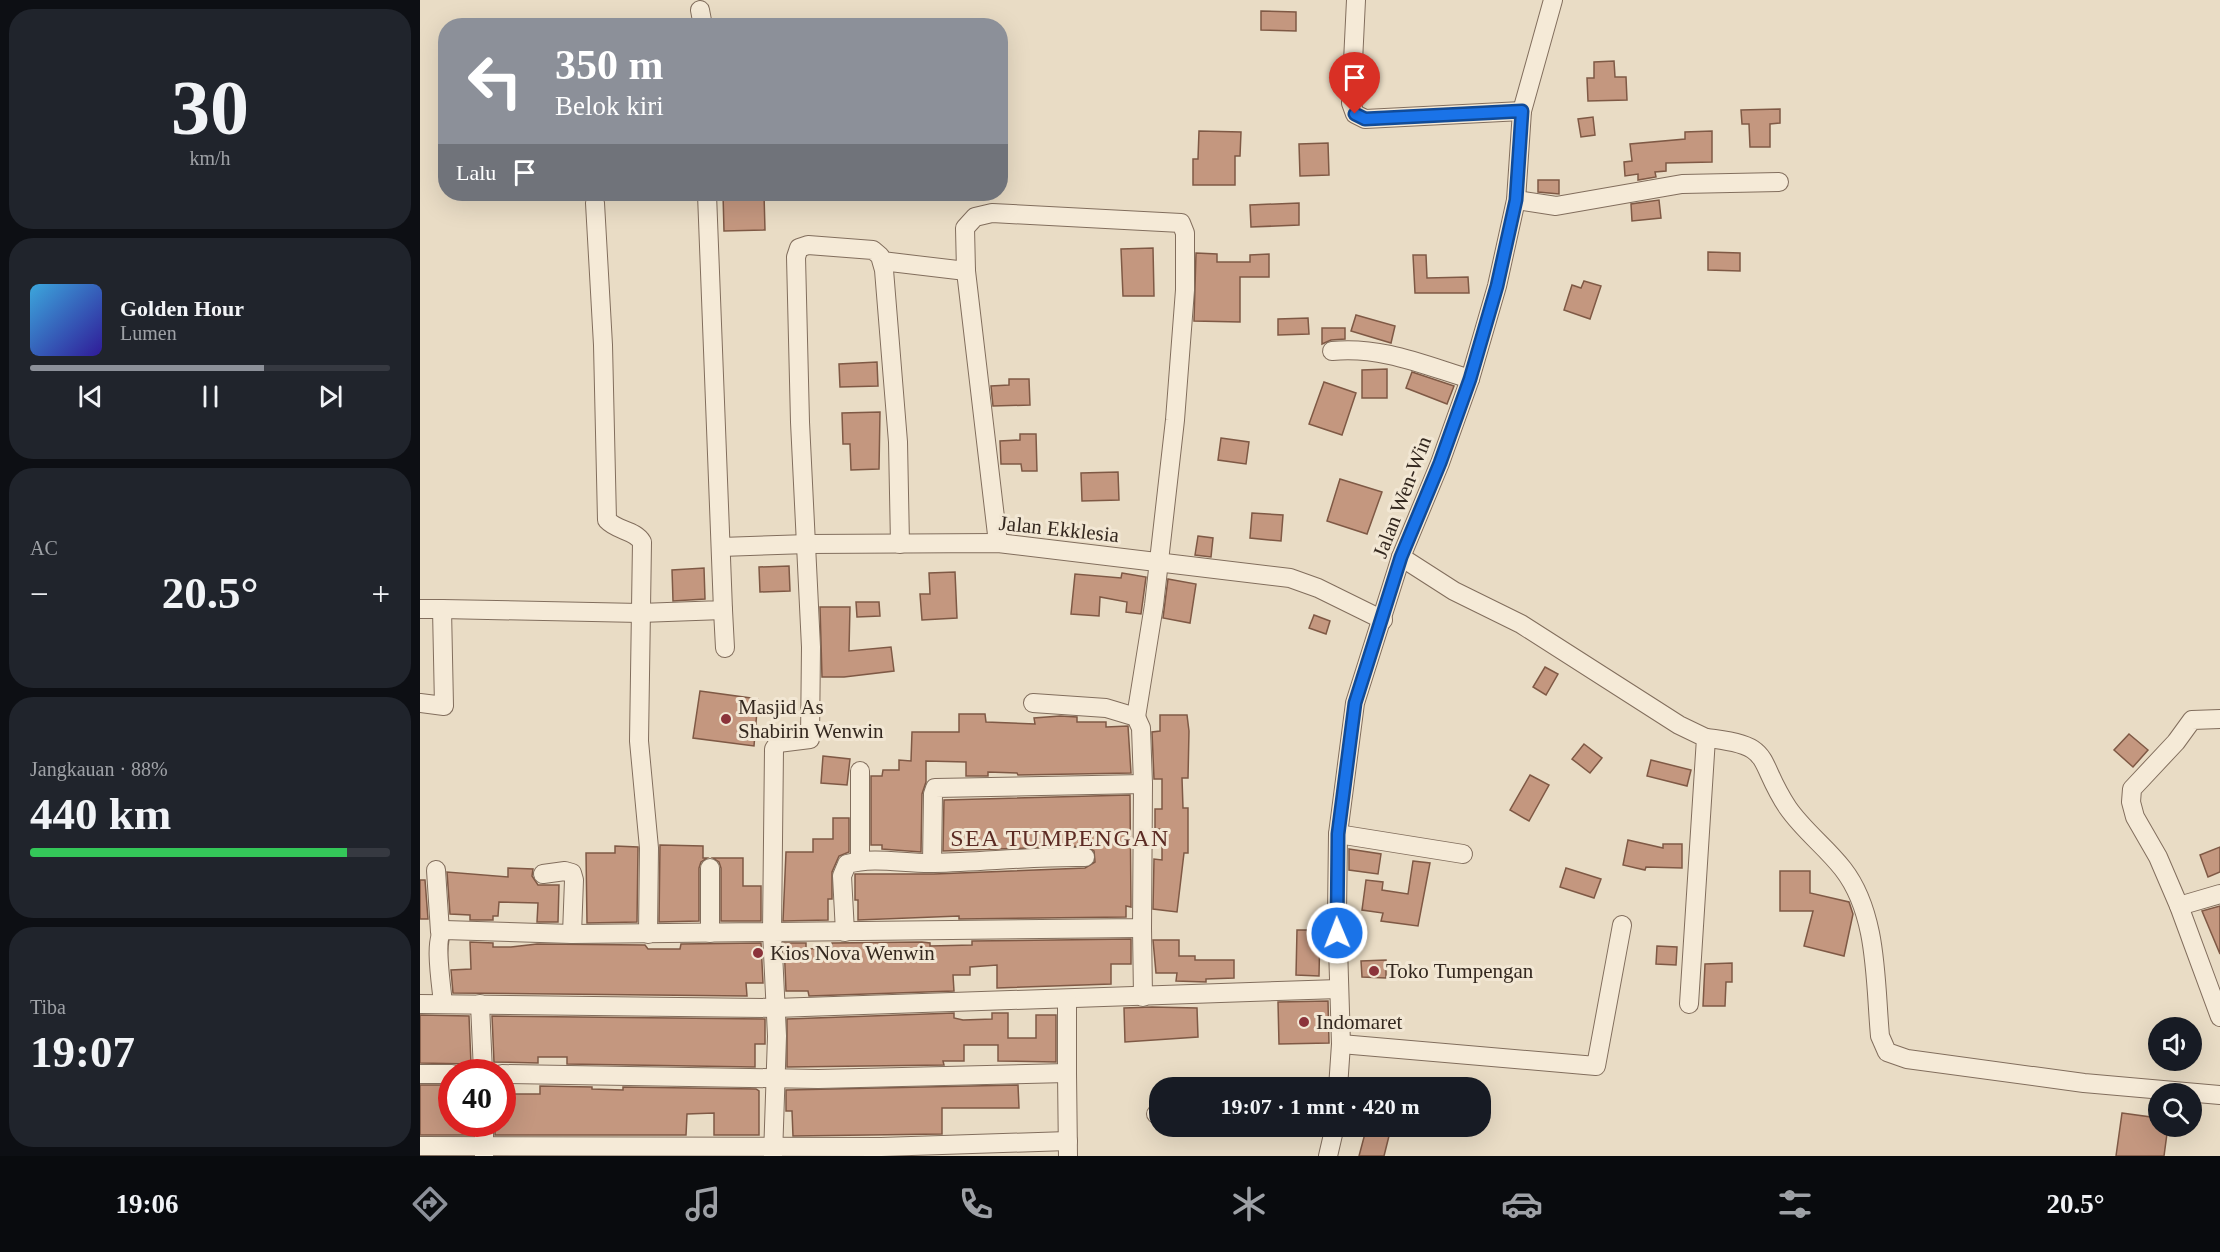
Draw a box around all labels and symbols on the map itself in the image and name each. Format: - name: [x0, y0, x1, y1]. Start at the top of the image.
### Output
- pin: [1329, 52, 1380, 114]
- street label: Jalan Wen-Win: [1368, 432, 1436, 561]
- street label: Jalan Ekklesia: [998, 511, 1121, 547]
- place label: Masjid As Shabirin Wenwin: [738, 695, 884, 743]
- marker: Masjid As Shabirin Wenwin: [719, 712, 733, 726]
- district label: SEA TUMPENGAN: [950, 825, 1170, 851]
- position arrow: [1305, 901, 1369, 965]
- place label: Kios Nova Wenwin: [770, 941, 935, 965]
- marker: Kios Nova Wenwin: [751, 946, 765, 960]
- place label: Toko Tumpengan: [1386, 959, 1534, 983]
- marker: Toko Tumpengan: [1367, 964, 1381, 978]
- place label: Indomaret: [1316, 1010, 1402, 1034]
- marker: Indomaret: [1297, 1015, 1311, 1029]
- speed limit sign: 40: [438, 1059, 516, 1137]

